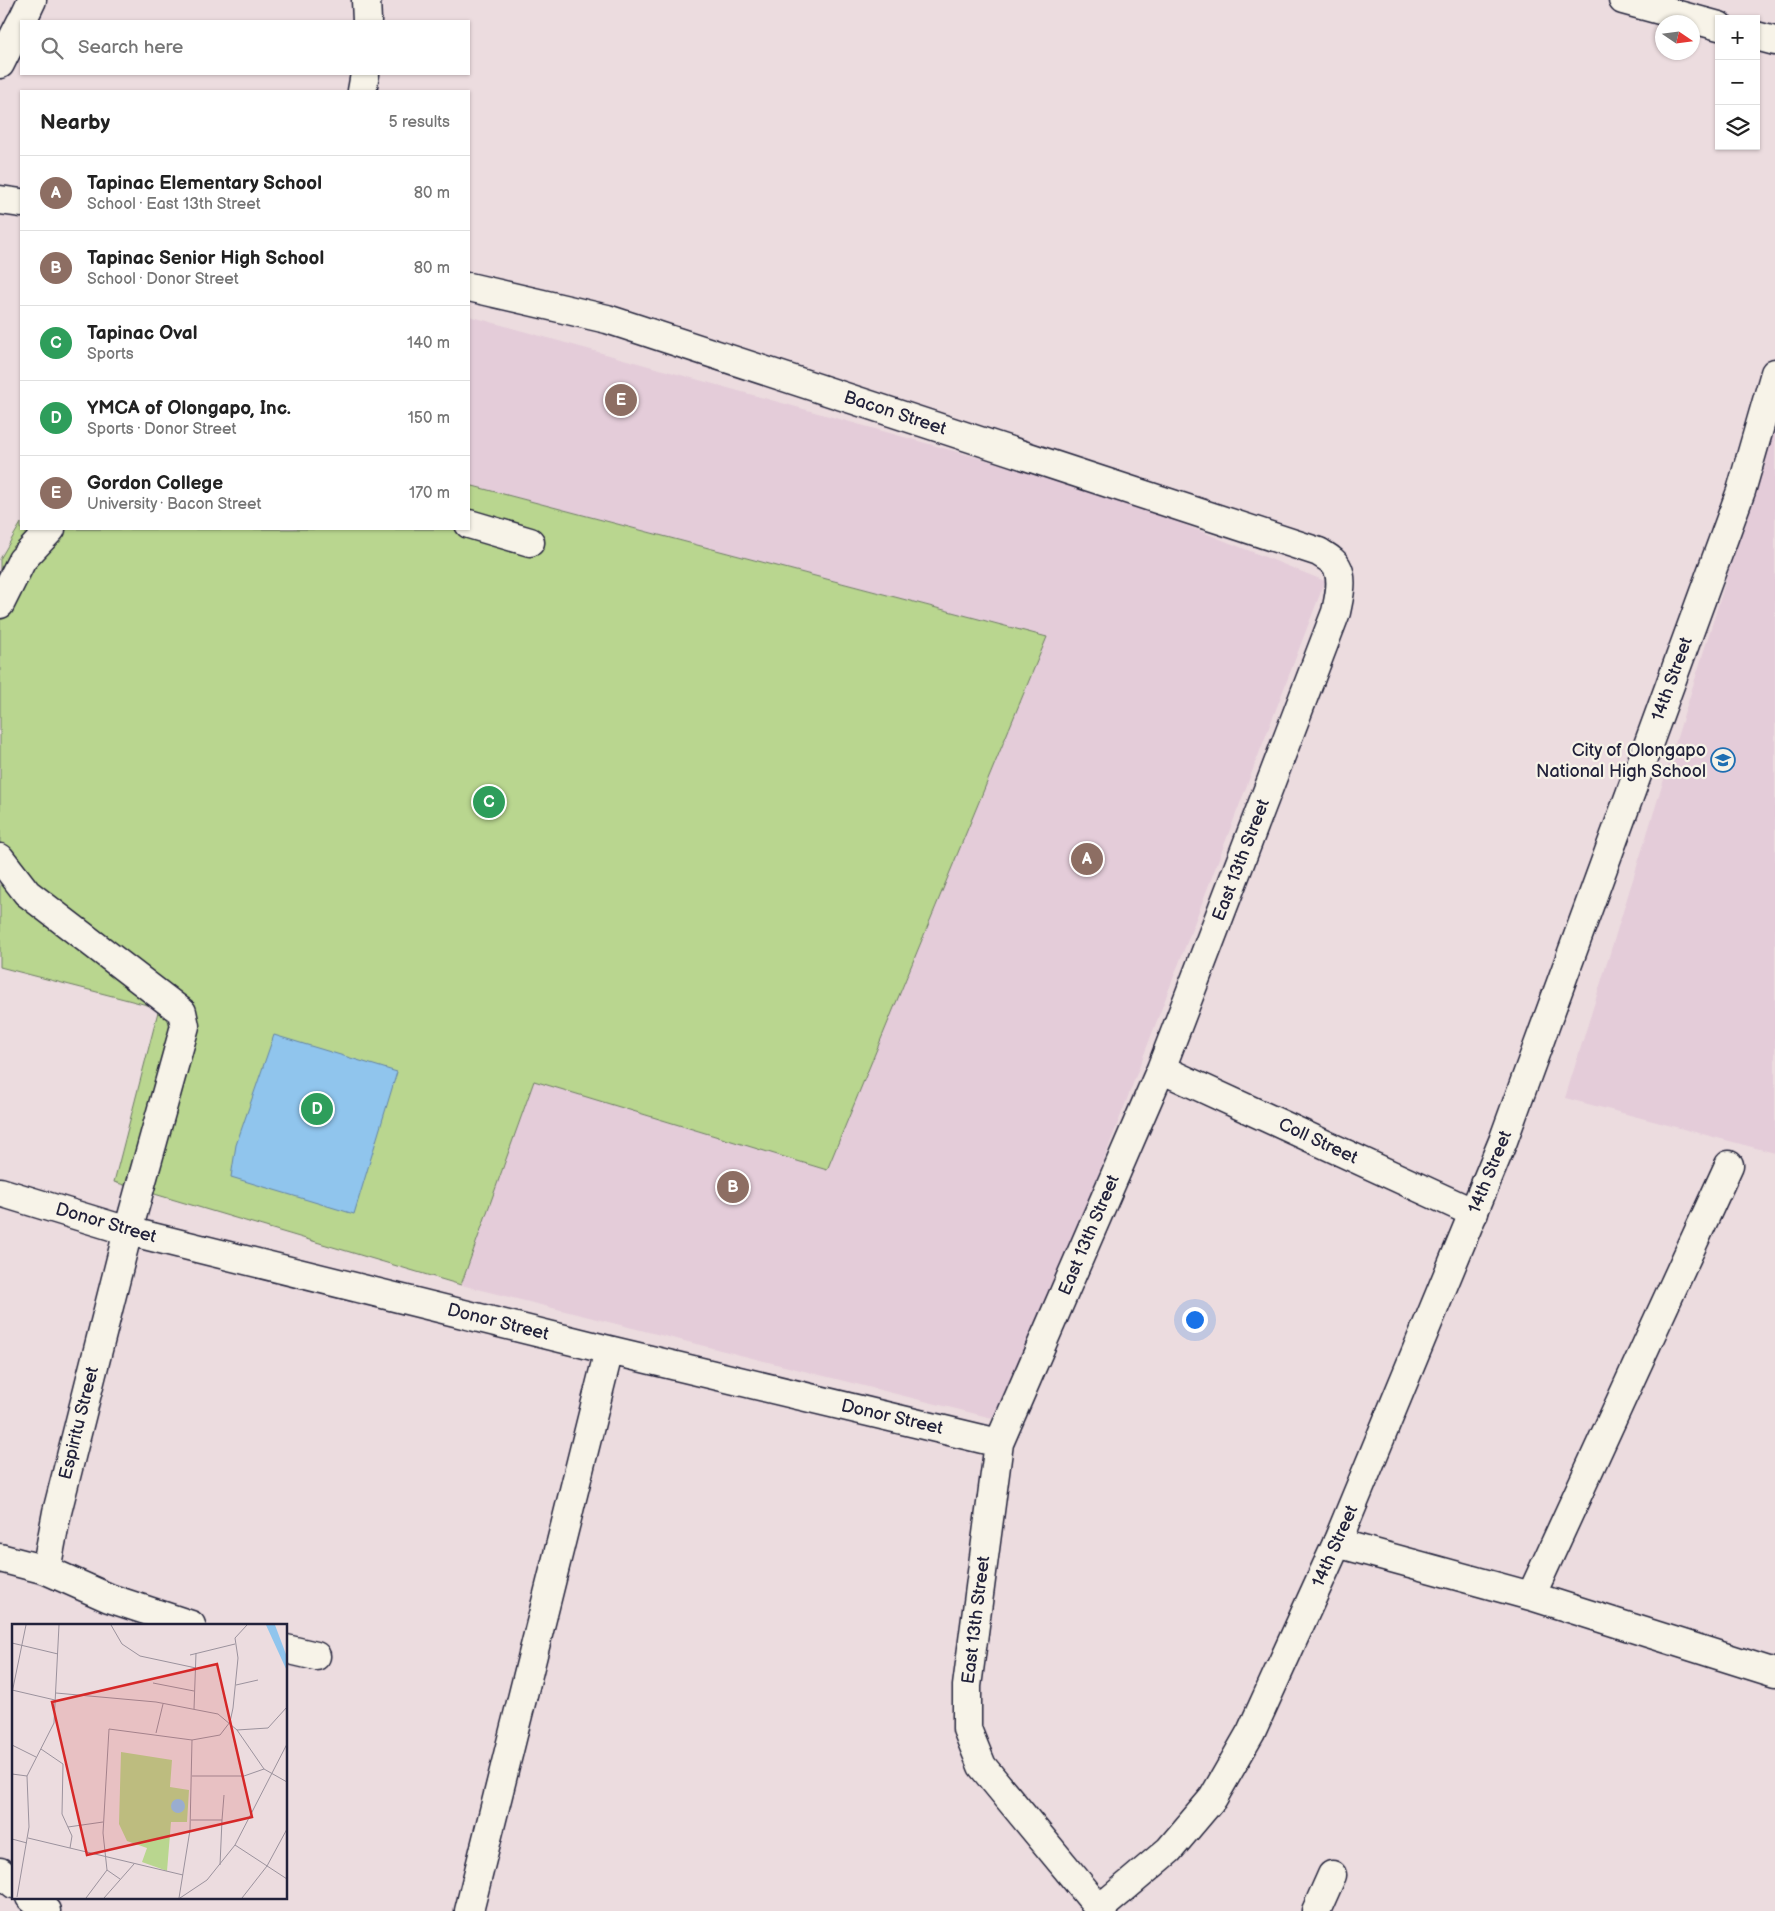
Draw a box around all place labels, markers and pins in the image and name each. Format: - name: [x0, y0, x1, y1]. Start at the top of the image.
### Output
- pin: E: [605, 381, 637, 419]
- place label: City of Olongapo National High School: [1536, 740, 1706, 782]
- school or university icon: City of Olongapo National High School: [1710, 747, 1736, 773]
- pin: C: [473, 783, 505, 821]
- pin: A: [1071, 840, 1103, 878]
- pin: D: [301, 1090, 333, 1128]
- pin: B: [717, 1168, 749, 1206]

